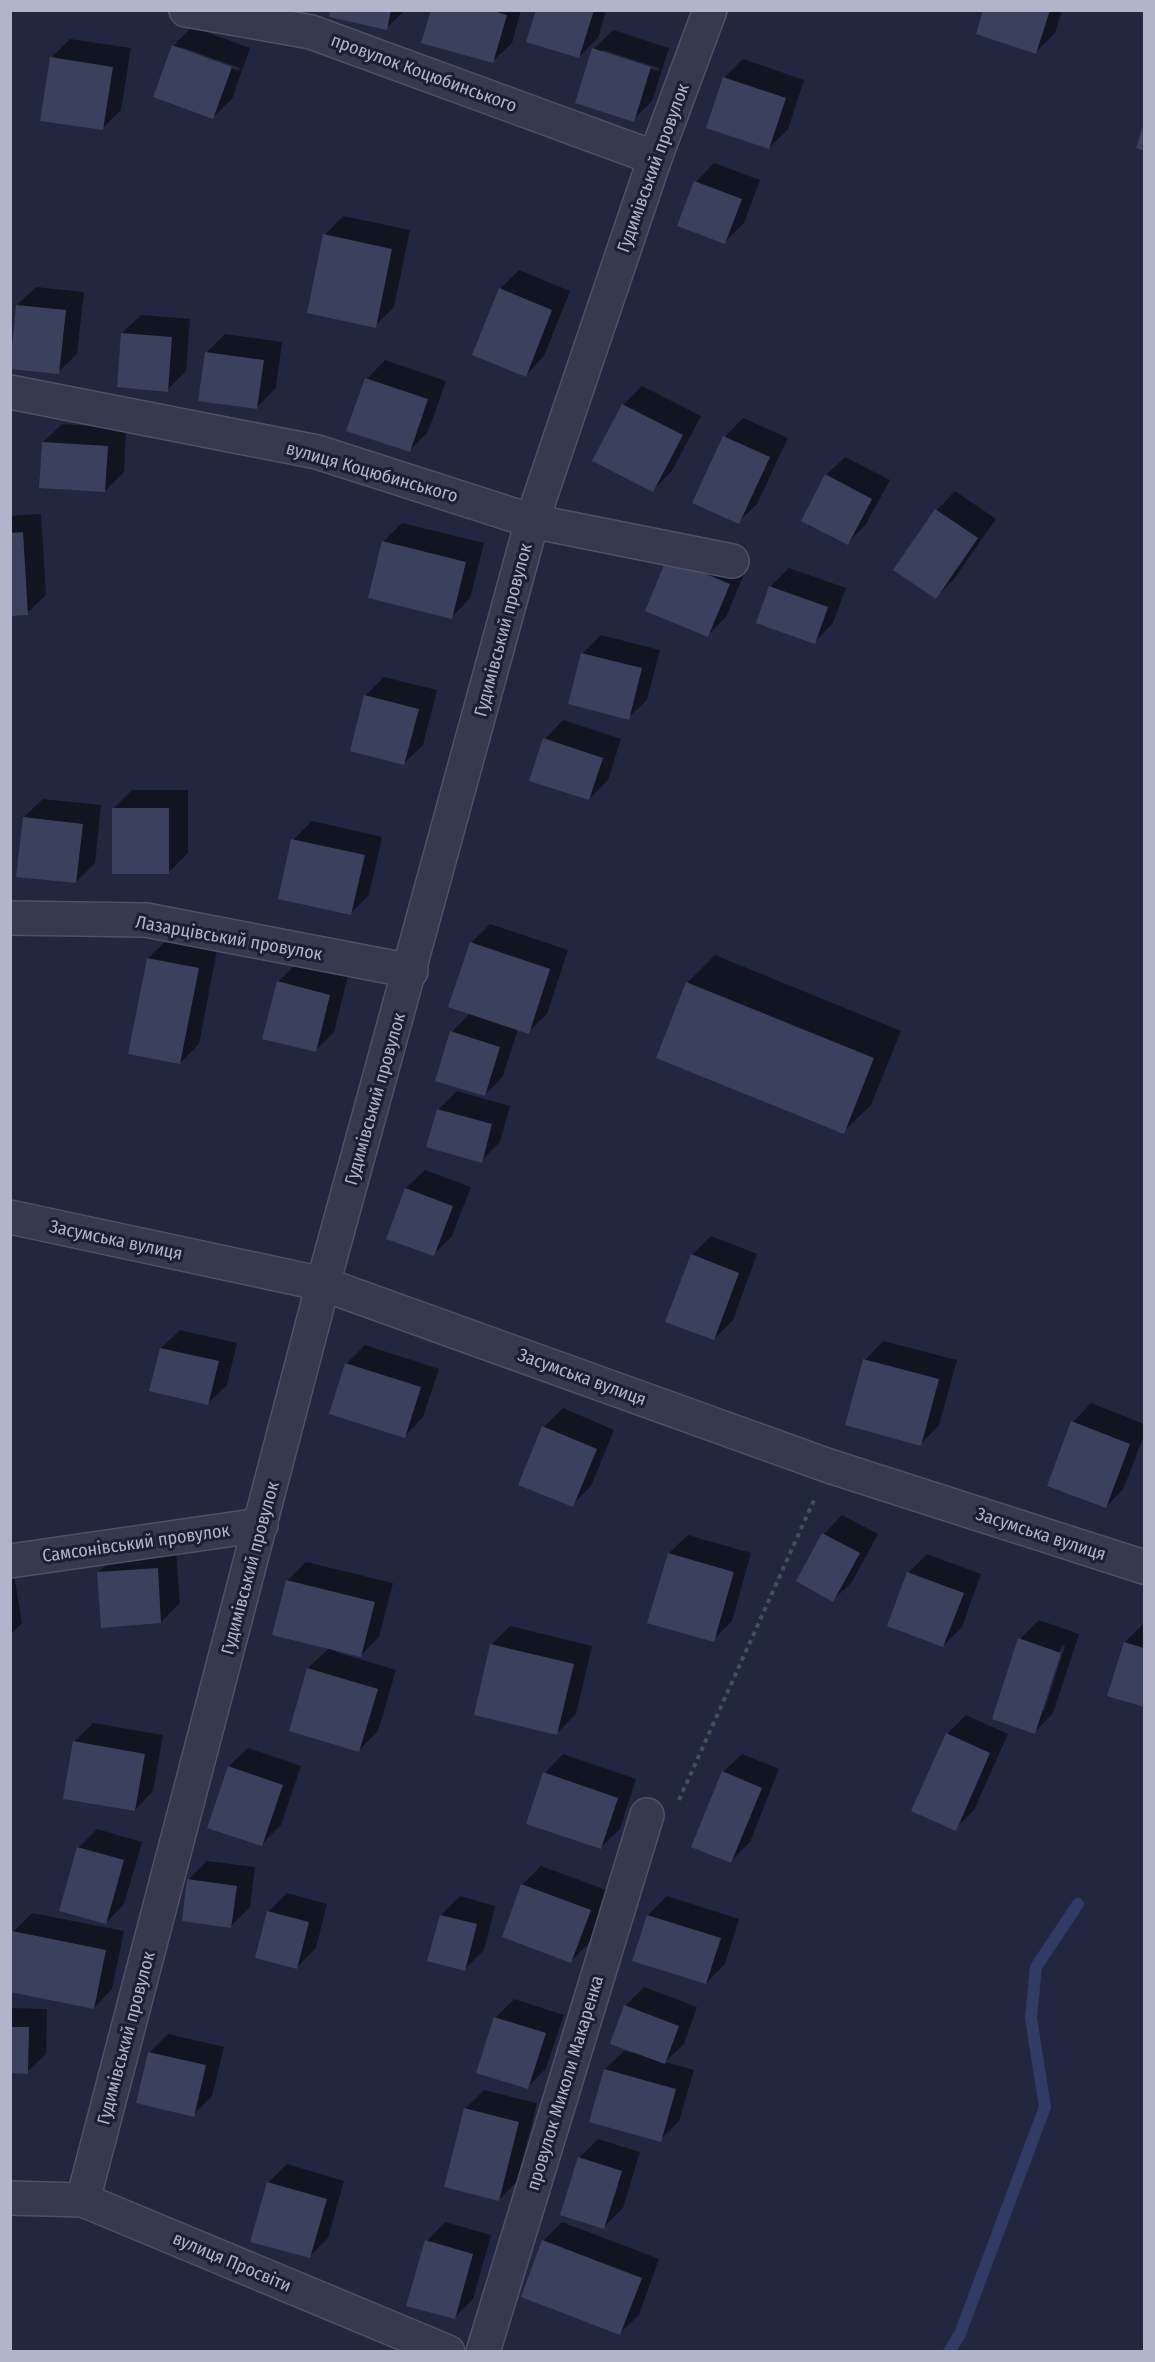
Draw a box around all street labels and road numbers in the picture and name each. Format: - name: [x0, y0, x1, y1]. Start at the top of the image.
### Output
- street label: провулок Коцюбинського: [328, 29, 520, 117]
- street label: Гудимівський провулок: [612, 80, 694, 256]
- street label: вулиця Коцюбинського: [284, 437, 460, 507]
- street label: Гудимівський провулок: [469, 541, 537, 719]
- street label: Лазарцівський провулок: [134, 911, 325, 965]
- street label: Гудимівський провулок: [340, 1010, 410, 1188]
- street label: Засумська вулиця: [48, 1215, 184, 1265]
- street label: Засумська вулиця: [515, 1344, 649, 1410]
- street label: Гудимівський провулок: [216, 1479, 284, 1657]
- street label: Засумська вулиця: [973, 1503, 1109, 1565]
- street label: Самсонівський провулок: [41, 1519, 232, 1567]
- street label: Гудимівський провулок: [92, 1949, 160, 2127]
- street label: провулок Миколи Макаренка: [522, 1973, 608, 2193]
- street label: вулиця Просвіти: [170, 2227, 294, 2297]

